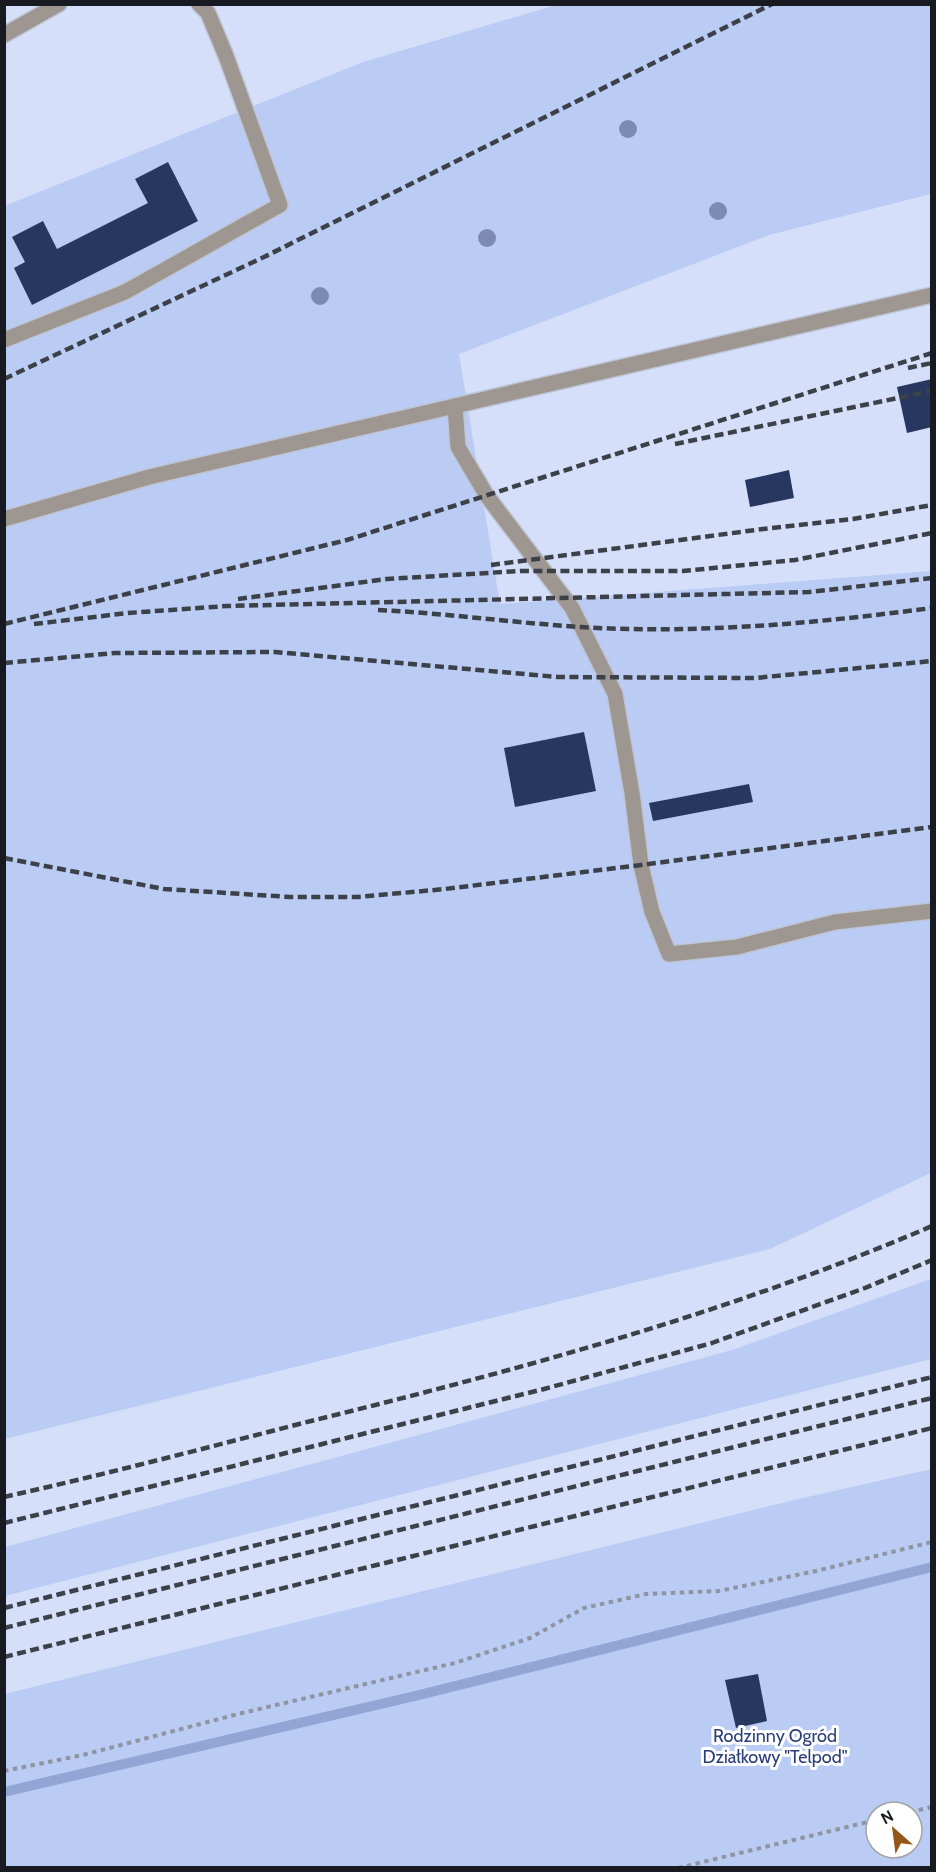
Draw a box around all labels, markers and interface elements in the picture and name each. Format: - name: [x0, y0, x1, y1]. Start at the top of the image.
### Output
- park label: Rodzinny Ogród Działkowy "Telpod": [703, 1725, 848, 1768]
- north arrow: [864, 1800, 924, 1860]
- text: N: [878, 1806, 897, 1828]

